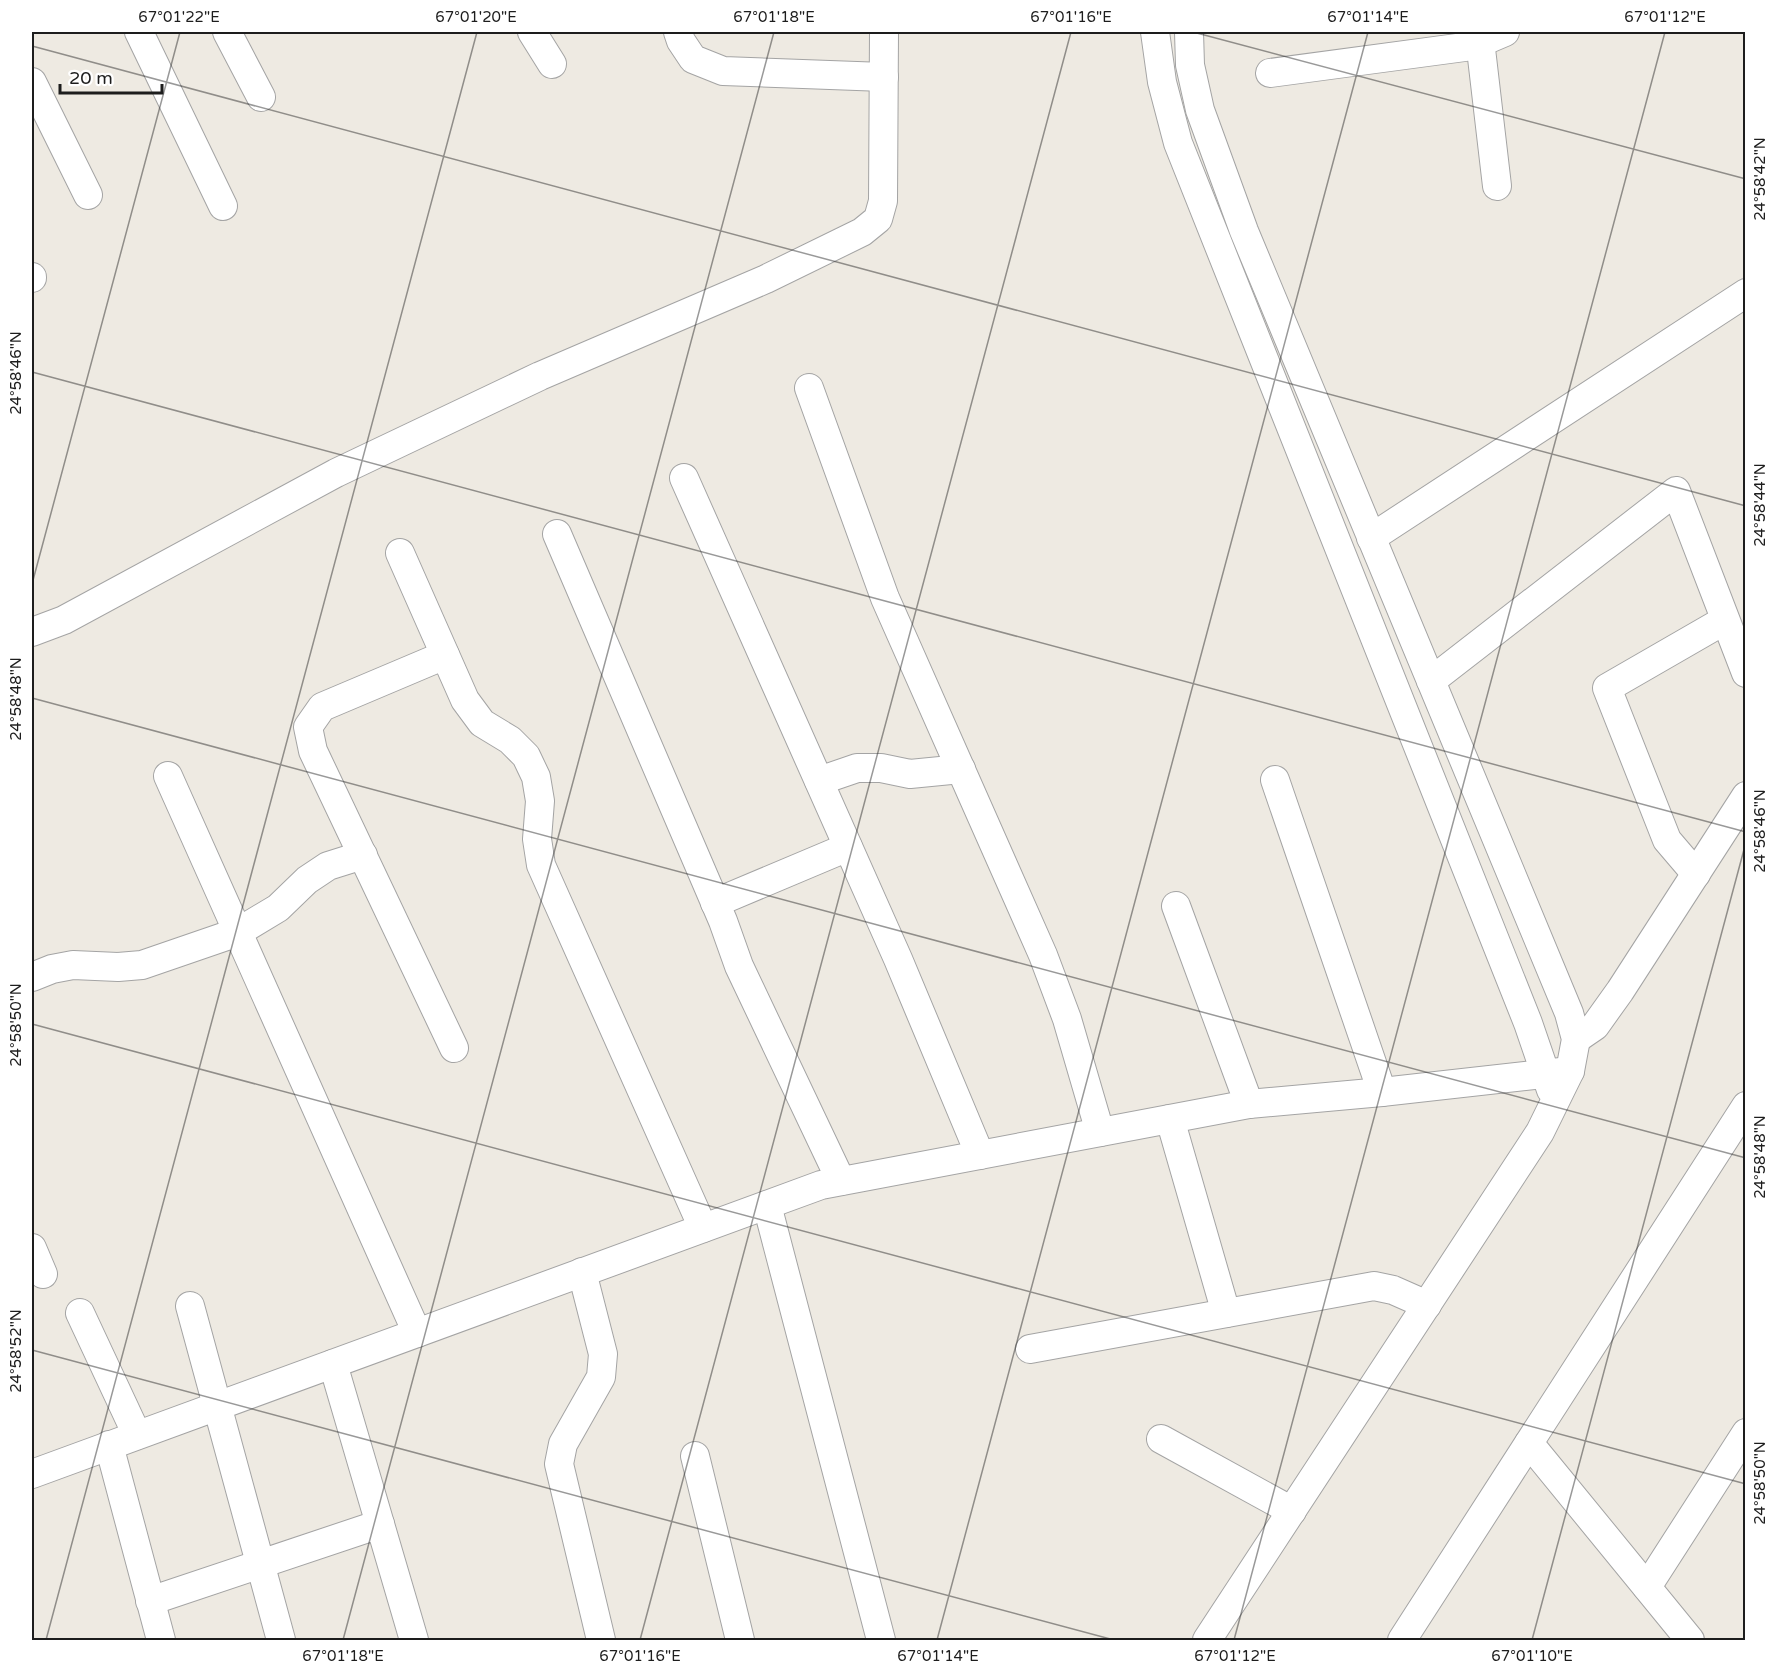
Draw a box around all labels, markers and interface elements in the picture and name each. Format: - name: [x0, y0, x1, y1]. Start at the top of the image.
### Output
- text: 67°01'22"E: [138, 8, 220, 26]
- text: 67°01'20"E: [435, 8, 517, 26]
- text: 67°01'18"E: [733, 8, 815, 26]
- text: 67°01'16"E: [1030, 8, 1112, 26]
- text: 67°01'14"E: [1327, 8, 1409, 26]
- text: 67°01'12"E: [1624, 8, 1706, 26]
- scale bar: [60, 57, 162, 95]
- text: 20 m: [69, 67, 113, 89]
- text: 24°58'42"N: [1751, 137, 1769, 221]
- text: 24°58'46"N: [7, 331, 25, 415]
- text: 24°58'44"N: [1751, 463, 1769, 547]
- text: 24°58'48"N: [7, 657, 25, 741]
- text: 24°58'46"N: [1751, 789, 1769, 873]
- text: 24°58'50"N: [7, 983, 25, 1067]
- text: 24°58'48"N: [1751, 1115, 1769, 1199]
- text: 24°58'52"N: [7, 1309, 25, 1393]
- text: 24°58'50"N: [1751, 1441, 1769, 1525]
- text: 67°01'18"E: [302, 1647, 384, 1665]
- text: 67°01'16"E: [599, 1647, 681, 1665]
- text: 67°01'14"E: [897, 1647, 979, 1665]
- text: 67°01'12"E: [1194, 1647, 1276, 1665]
- text: 67°01'10"E: [1491, 1647, 1573, 1665]

